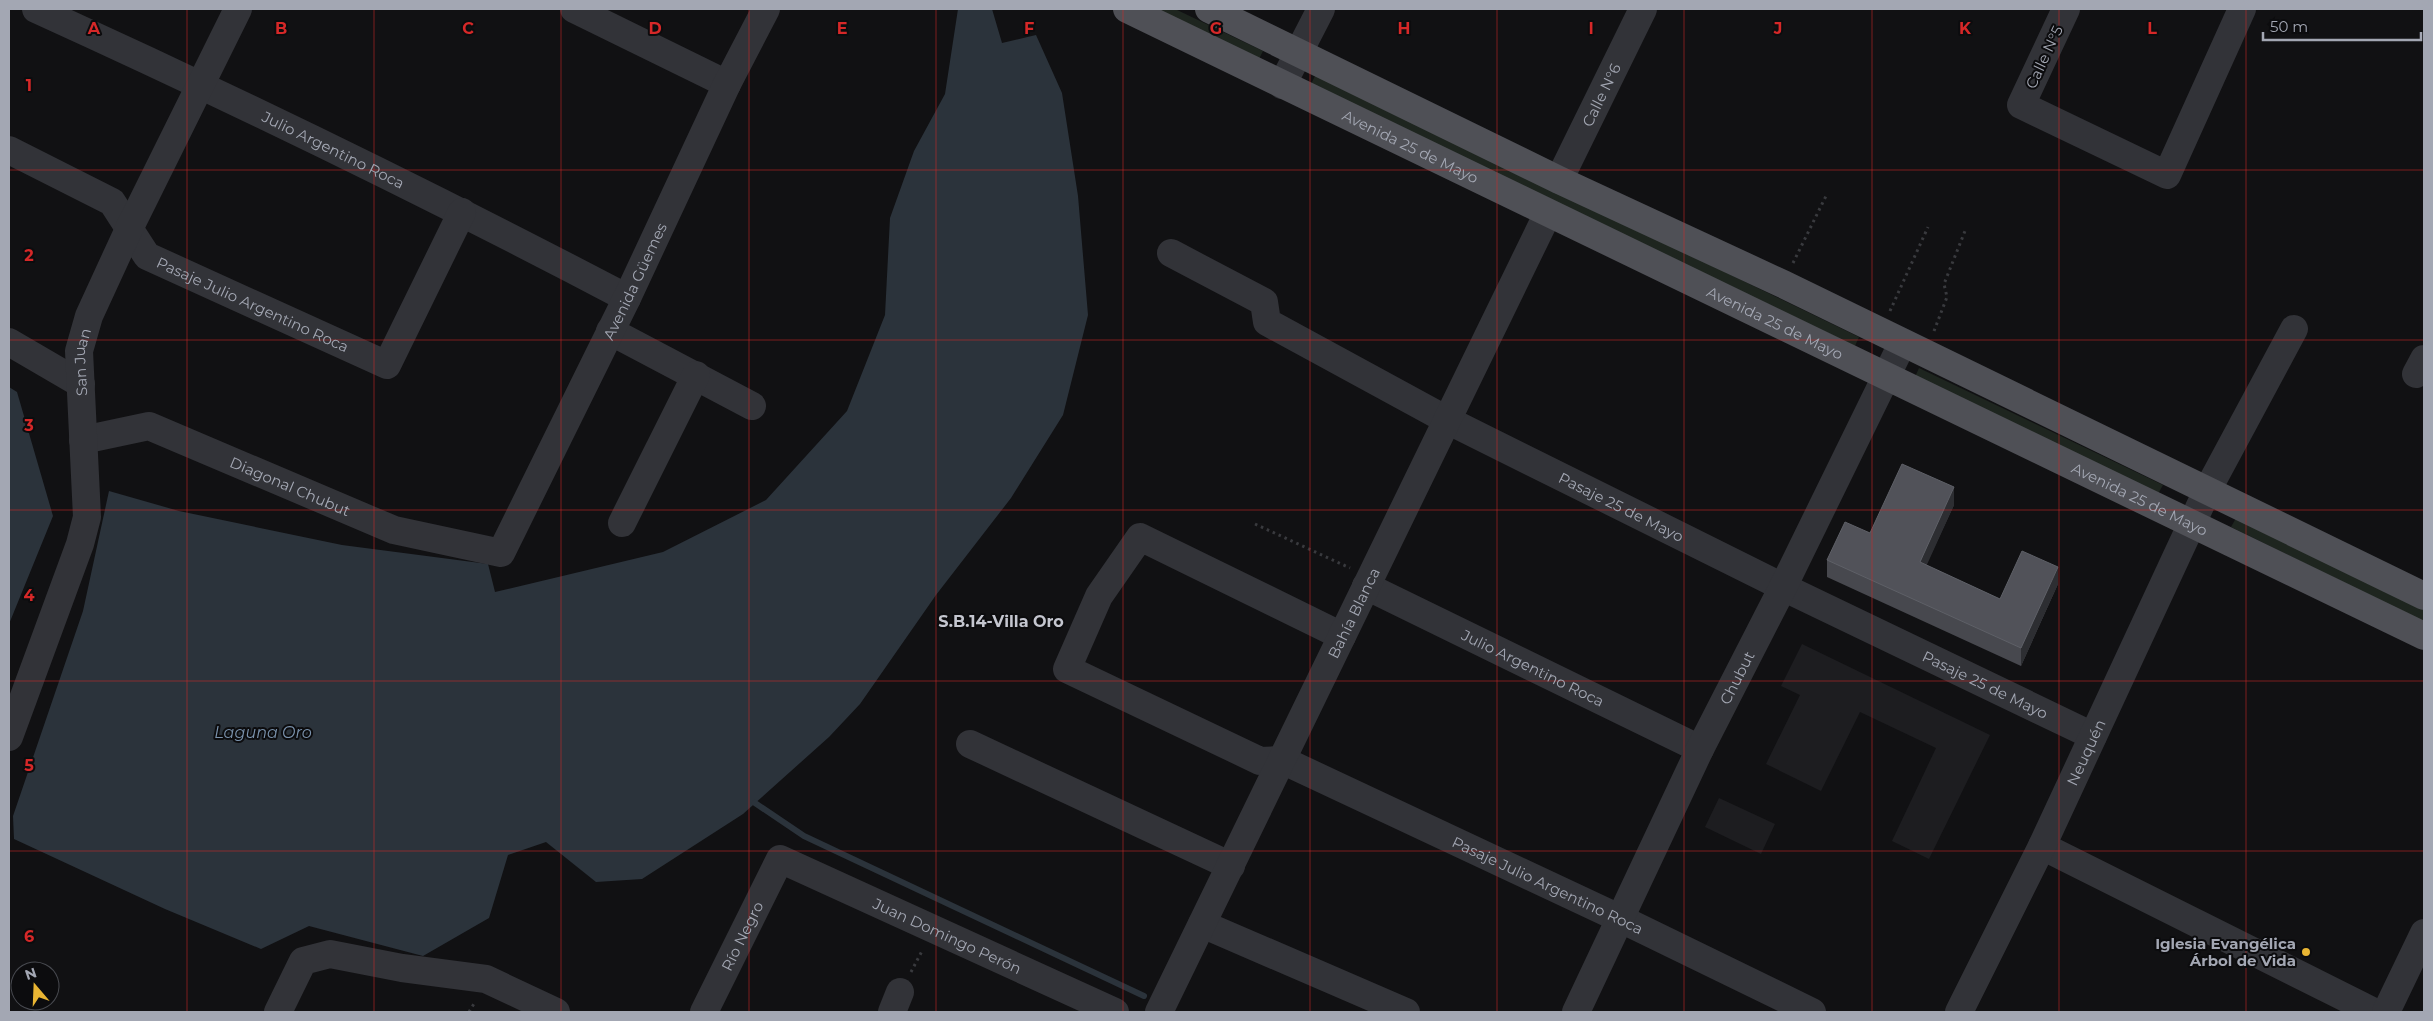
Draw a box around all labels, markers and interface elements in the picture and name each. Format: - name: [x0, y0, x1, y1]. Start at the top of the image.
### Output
- scale bar: [2263, 10, 2420, 42]
- text: 50 m: [2270, 17, 2308, 36]
- text: A: [87, 19, 101, 38]
- text: B: [275, 19, 287, 38]
- text: C: [462, 19, 474, 38]
- text: D: [648, 19, 662, 38]
- text: E: [837, 19, 847, 38]
- text: F: [1024, 19, 1034, 38]
- text: G: [1210, 19, 1222, 38]
- text: H: [1398, 19, 1410, 38]
- text: I: [1588, 19, 1594, 38]
- text: J: [1773, 19, 1782, 38]
- text: K: [1959, 19, 1972, 38]
- text: L: [2147, 19, 2157, 38]
- street label: Calle N°5: [2021, 22, 2067, 92]
- street label: Calle N°6: [1577, 60, 1624, 130]
- text: 1: [26, 76, 32, 95]
- street label: Avenida 25 de Mayo: [1339, 105, 1482, 187]
- street label: Julio Argentino Roca: [258, 106, 408, 192]
- street label: Avenida Güemes: [598, 219, 670, 343]
- text: 2: [24, 246, 34, 265]
- street label: Pasaje Julio Argentino Roca: [154, 252, 352, 356]
- street label: Avenida 25 de Mayo: [1704, 281, 1846, 363]
- street label: San Juan: [69, 326, 95, 397]
- text: 3: [23, 416, 34, 435]
- street label: Diagonal Chubut: [227, 452, 354, 520]
- street label: Avenida 25 de Mayo: [2069, 458, 2211, 540]
- street label: Pasaje 25 de Mayo: [1556, 468, 1687, 546]
- street label: Bahía Blanca: [1323, 564, 1384, 661]
- text: 4: [23, 586, 35, 605]
- district label: S.B.14-Villa Oro: [938, 612, 1064, 631]
- street label: Julio Argentino Roca: [1458, 624, 1608, 710]
- street label: Pasaje 25 de Mayo: [1919, 646, 2051, 723]
- street label: Chubut: [1715, 648, 1758, 707]
- street label: Neuquén: [2062, 716, 2109, 788]
- water label: Laguna Oro: [214, 723, 312, 742]
- text: 5: [24, 756, 34, 775]
- street label: Pasaje Julio Argentino Roca: [1449, 832, 1647, 938]
- street label: Juan Domingo Perón: [869, 893, 1025, 978]
- street label: Río Negro: [717, 898, 767, 974]
- text: 6: [24, 927, 34, 946]
- place label: Iglesia Evangélica Árbol de Vida: [2155, 934, 2296, 970]
- marker: Iglesia Evangélica Árbol de Vida: [2300, 946, 2312, 958]
- north arrow: [10, 961, 60, 1011]
- text: N: [22, 963, 39, 984]

